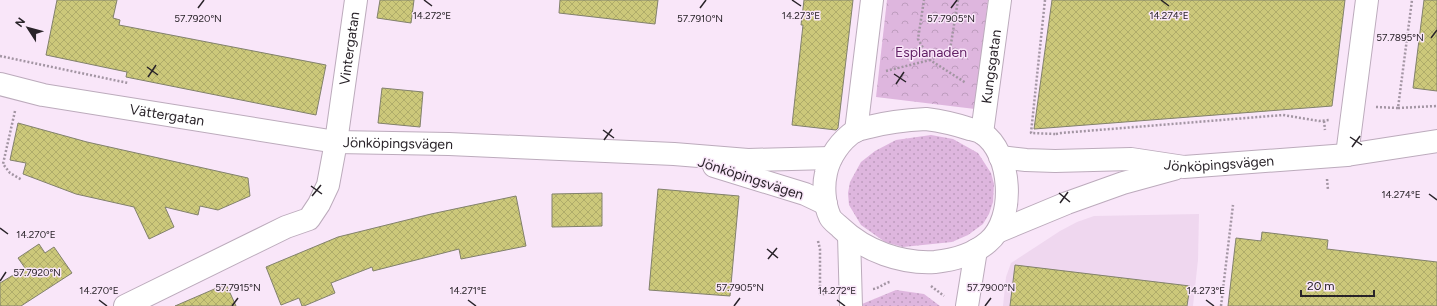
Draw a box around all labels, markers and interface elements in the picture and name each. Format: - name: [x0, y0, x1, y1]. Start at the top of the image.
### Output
- north arrow: [8, 8, 48, 48]
- text: 14.272°E: [413, 9, 451, 22]
- text: 14.273°E: [782, 9, 820, 22]
- text: 14.274°E: [1149, 9, 1189, 22]
- street label: Vintergatan: [336, 10, 363, 86]
- text: 57.7920°N: [174, 12, 222, 25]
- text: 57.7910°N: [677, 12, 723, 25]
- text: 57.7905°N: [927, 12, 975, 25]
- text: N: [13, 15, 28, 30]
- street label: Kungsgatan: [978, 28, 1005, 105]
- text: 57.7895°N: [1376, 31, 1424, 44]
- park label: Esplanaden: [895, 44, 967, 61]
- street label: Vättergatan: [128, 101, 206, 130]
- street label: Jönköpingsvägen: [343, 134, 453, 153]
- street label: Jönköpingsvägen: [1163, 152, 1275, 176]
- street label: Jönköpingsvägen: [696, 153, 806, 204]
- text: 14.274°E: [1381, 188, 1421, 201]
- text: 14.270°E: [16, 228, 56, 241]
- text: 57.7920°N: [13, 266, 61, 279]
- scale bar: [1301, 272, 1374, 298]
- text: 20 m: [1307, 279, 1335, 293]
- text: 57.7915°N: [215, 281, 261, 294]
- text: 57.7905°N: [716, 281, 764, 294]
- text: 57.7900°N: [967, 281, 1015, 294]
- text: 14.270°E: [79, 284, 119, 297]
- text: 14.271°E: [449, 284, 487, 297]
- text: 14.272°E: [818, 284, 856, 297]
- text: 14.273°E: [1187, 284, 1225, 297]

